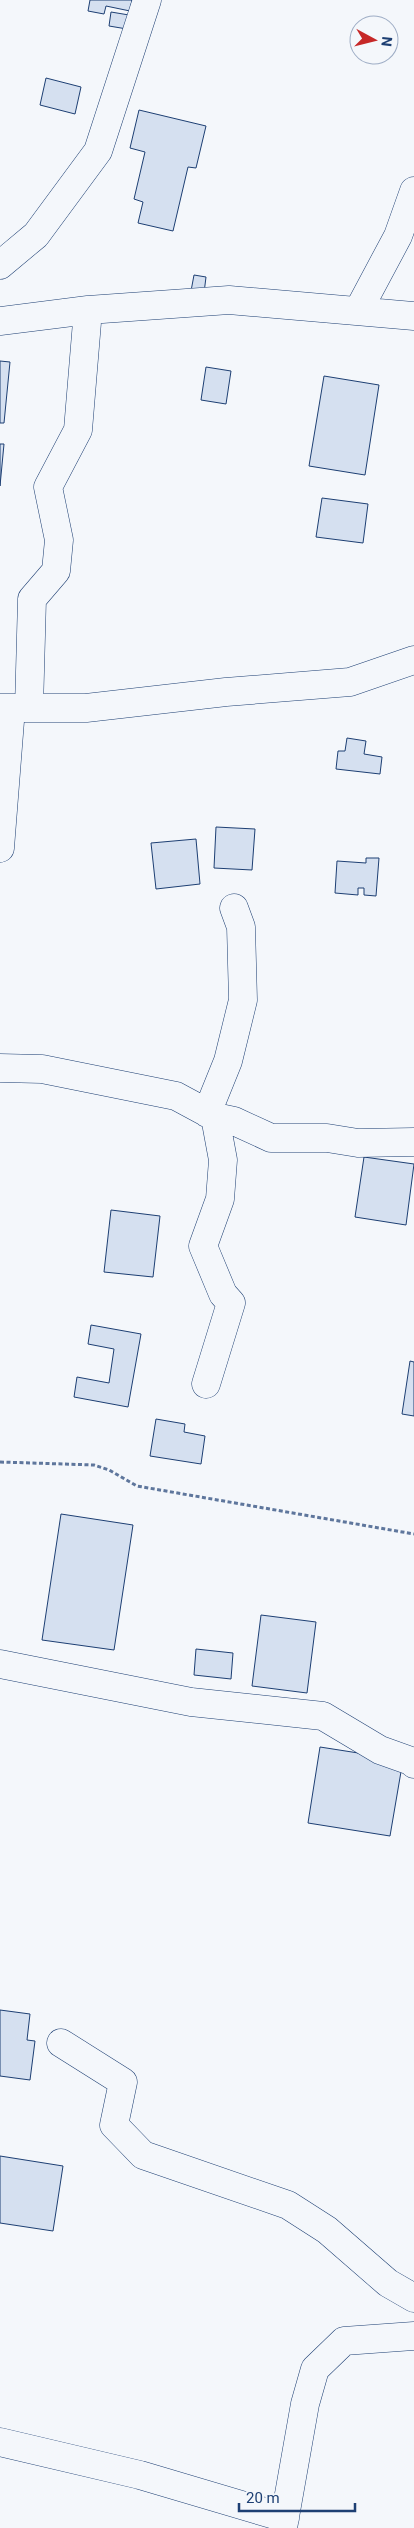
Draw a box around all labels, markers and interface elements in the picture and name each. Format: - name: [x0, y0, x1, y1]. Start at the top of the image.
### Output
- north arrow: [349, 15, 399, 65]
- text: N: [378, 36, 395, 47]
- scale bar: [239, 2480, 355, 2512]
- text: 20 m: [246, 2489, 280, 2507]

